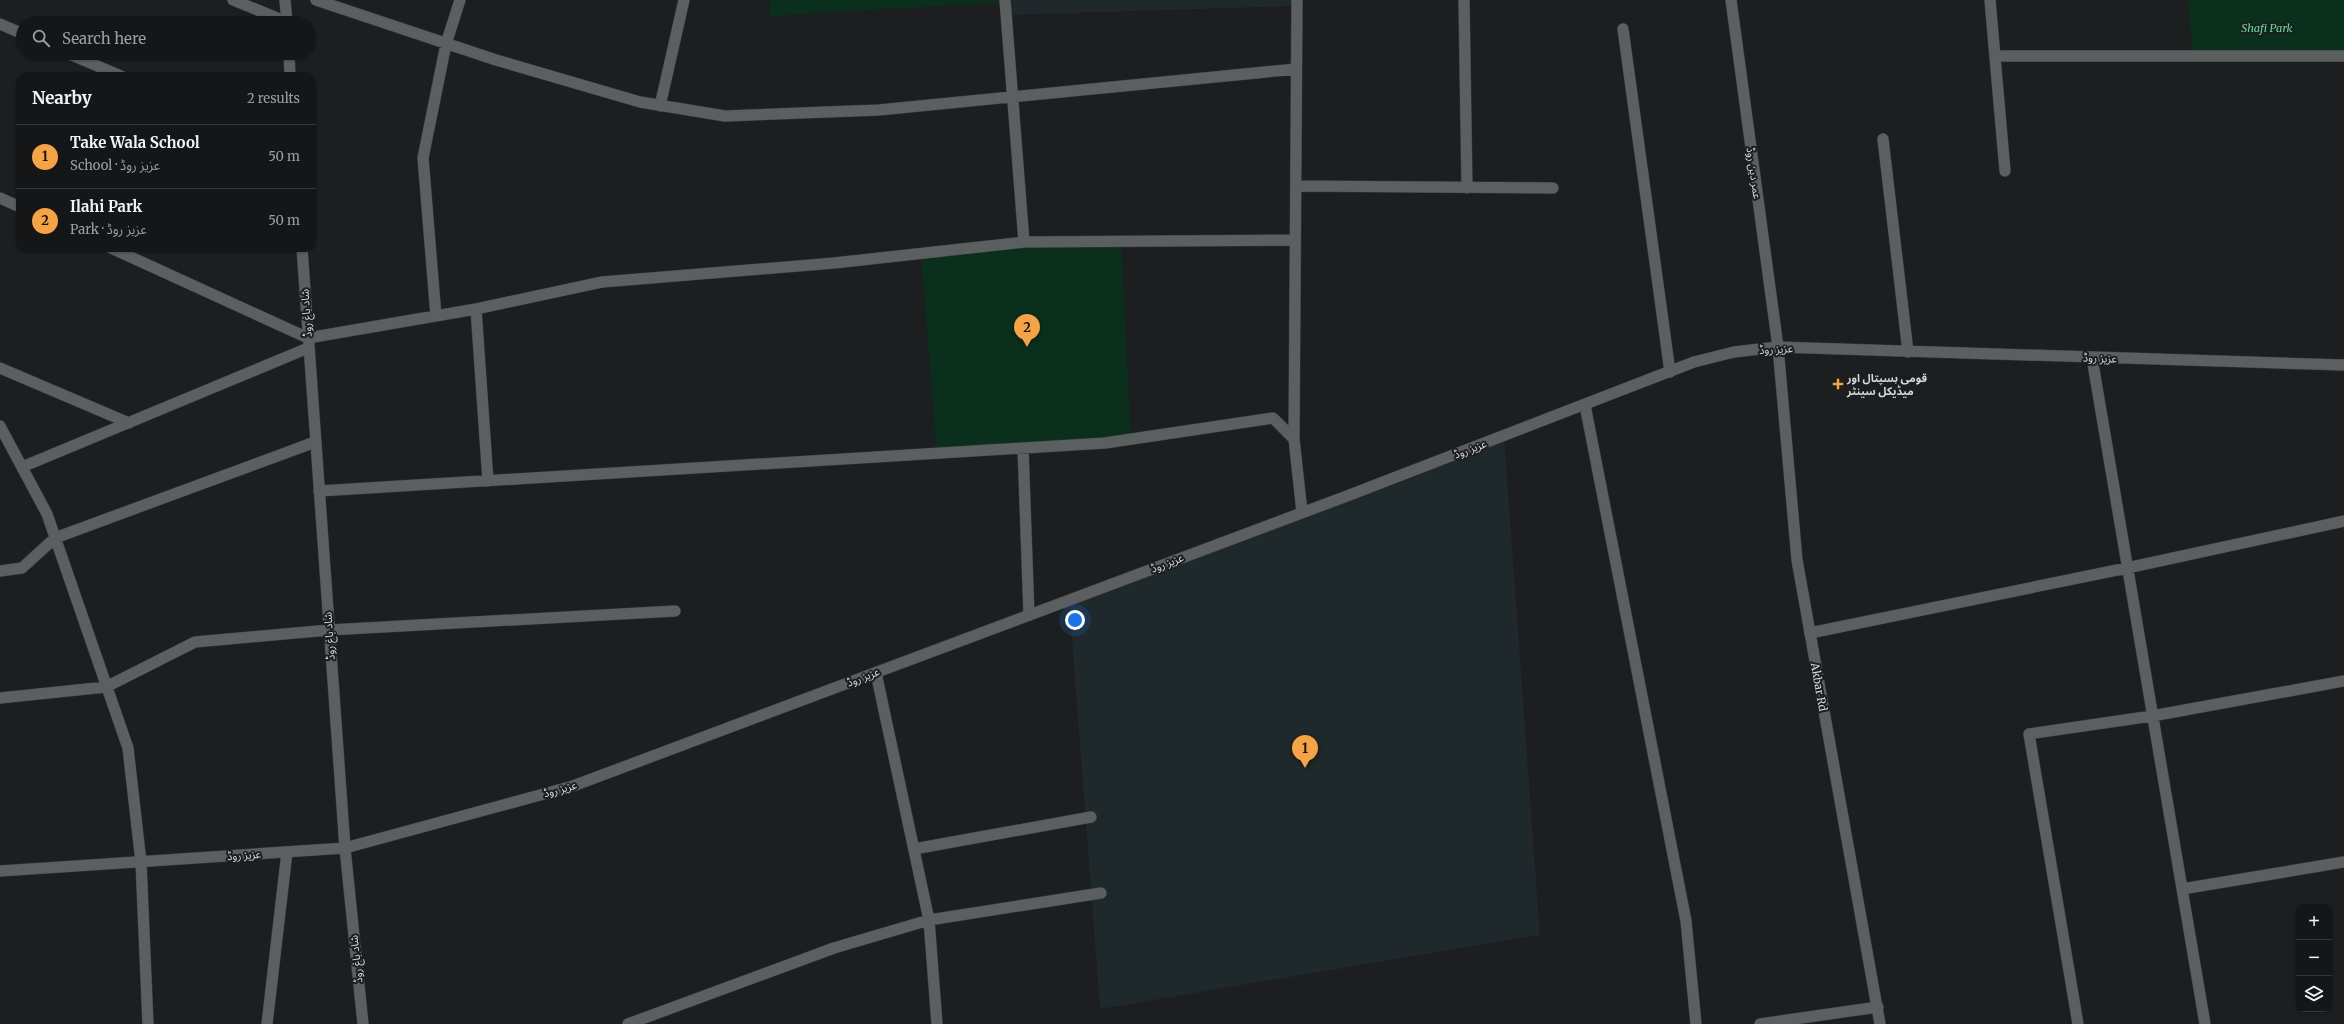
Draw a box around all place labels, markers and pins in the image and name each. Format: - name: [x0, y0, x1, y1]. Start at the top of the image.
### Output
- pin: 2: [1014, 314, 1040, 347]
- place label: قومی ہسپتال اور میڈیکل سینٹر: [1846, 371, 1928, 398]
- marker: قومی ہسپتال اور میڈیکل سینٹر: [1832, 378, 1844, 390]
- pin: 1: [1292, 735, 1318, 768]

